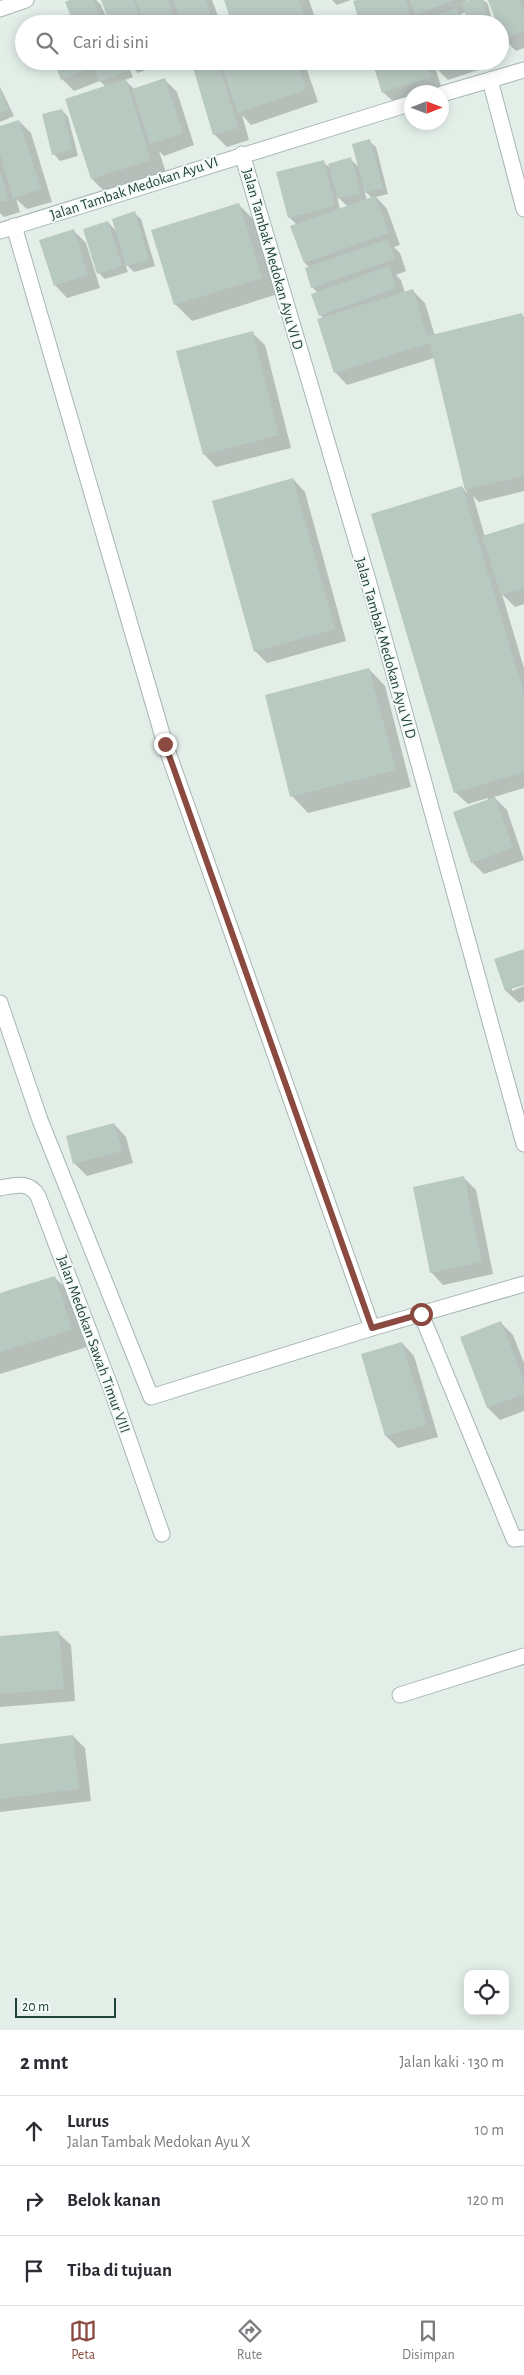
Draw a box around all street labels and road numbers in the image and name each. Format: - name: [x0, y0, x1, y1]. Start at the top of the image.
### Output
- street label: Jalan Tambak Medokan Ayu VI: [48, 154, 220, 223]
- street label: Jalan Tambak Medokan Ayu VI D: [239, 167, 306, 352]
- street label: Jalan Tambak Medokan Ayu VI D: [352, 556, 419, 741]
- street label: Jalan Medokan Sawah Timur VIII: [54, 1253, 133, 1435]

